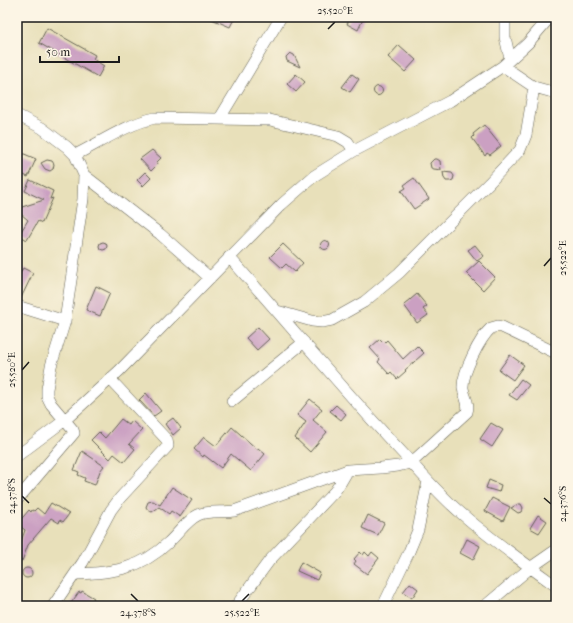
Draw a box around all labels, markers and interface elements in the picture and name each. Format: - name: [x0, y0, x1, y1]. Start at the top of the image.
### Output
- text: 25.520°E: [317, 5, 353, 17]
- scale bar: [40, 38, 119, 64]
- text: 50 m: [46, 45, 70, 59]
- text: 25.522°E: [557, 240, 569, 276]
- text: 25.520°E: [6, 352, 18, 388]
- text: 24.378°S: [6, 478, 18, 514]
- text: 24.376°S: [557, 486, 569, 522]
- text: 24.378°S: [120, 607, 156, 619]
- text: 25.522°E: [224, 607, 260, 619]

